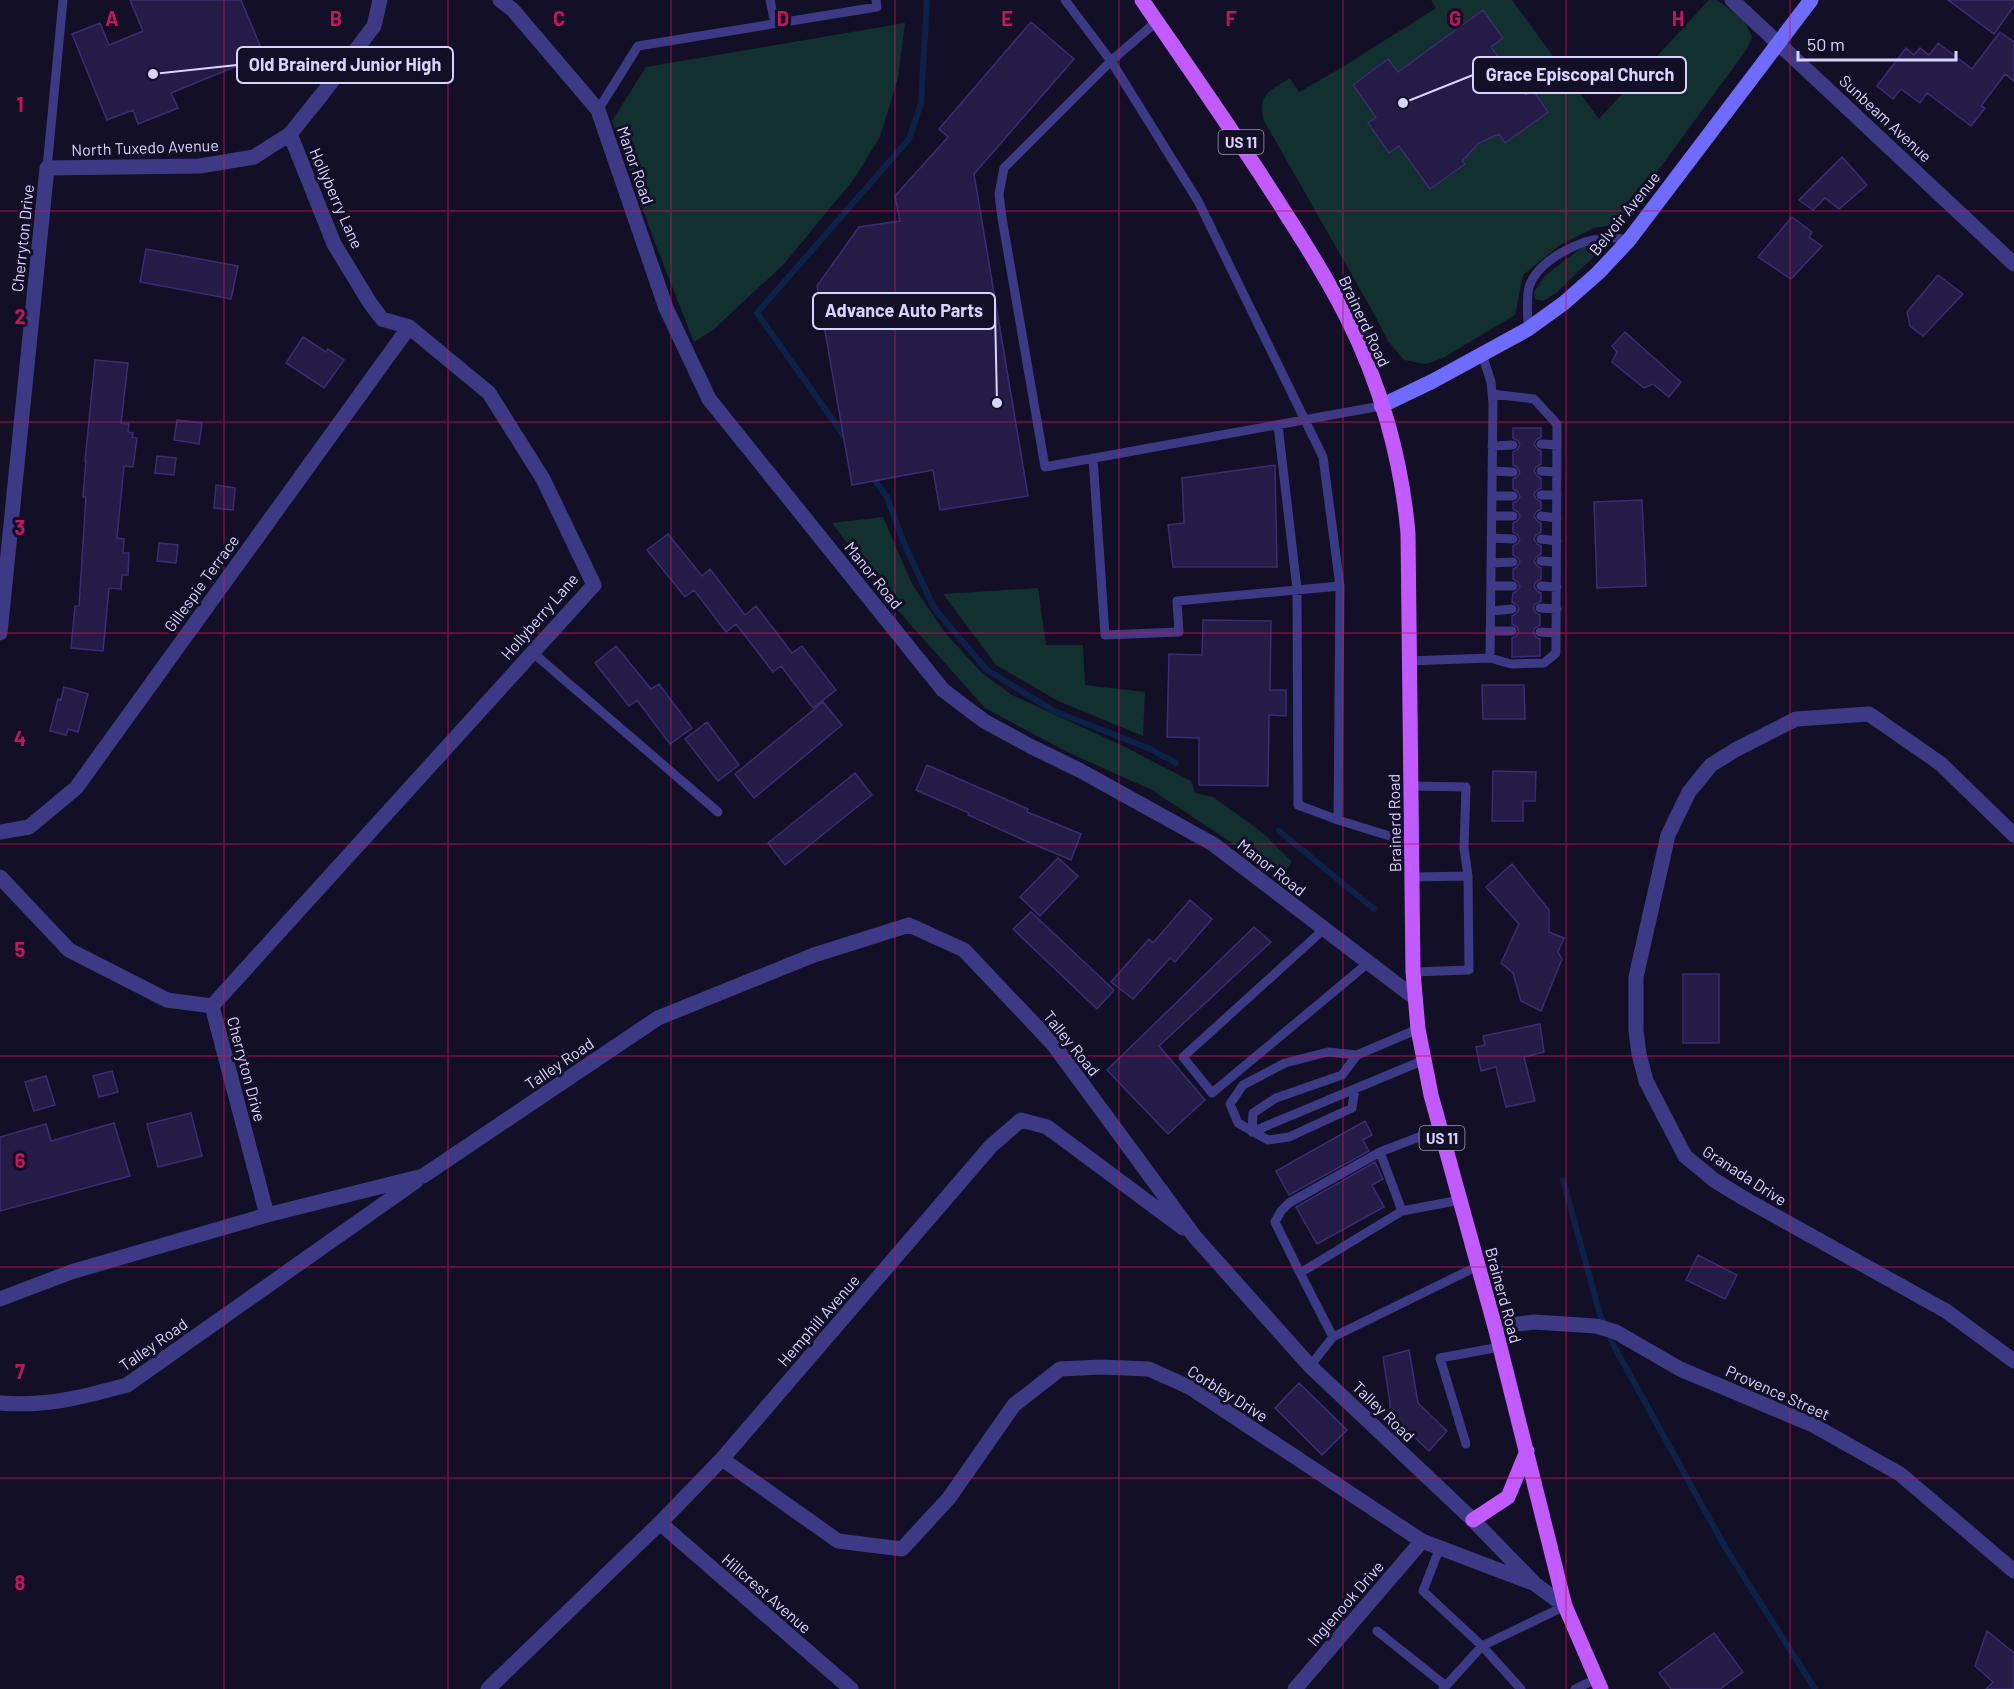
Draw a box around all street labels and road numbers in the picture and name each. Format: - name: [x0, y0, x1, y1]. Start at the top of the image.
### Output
- street label: Sunbeam Avenue: [1836, 70, 1936, 166]
- street label: Manor Road: [614, 123, 658, 207]
- road number: US 11: [1218, 130, 1264, 154]
- street label: North Tuxedo Avenue: [71, 135, 219, 159]
- street label: Hollyberry Lane: [306, 145, 368, 251]
- street label: Belvoir Avenue: [1584, 167, 1664, 259]
- street label: Cherryton Drive: [7, 183, 37, 293]
- street label: Brainerd Road: [1336, 272, 1394, 370]
- street label: Gillespie Terrace: [159, 531, 243, 635]
- street label: Manor Road: [841, 537, 907, 613]
- street label: Hollyberry Lane: [496, 569, 582, 663]
- street label: Brainerd Road: [1384, 774, 1404, 872]
- street label: Manor Road: [1234, 835, 1310, 899]
- street label: Talley Road: [1040, 1006, 1104, 1080]
- street label: Cherryton Drive: [224, 1014, 270, 1124]
- street label: Talley Road: [521, 1033, 597, 1093]
- road number: US 11: [1420, 1126, 1464, 1150]
- street label: Granada Drive: [1699, 1141, 1791, 1209]
- street label: Brainerd Road: [1482, 1245, 1526, 1345]
- street label: Hemphill Avenue: [773, 1270, 863, 1370]
- street label: Talley Road: [115, 1314, 191, 1374]
- street label: Corbley Drive: [1184, 1361, 1272, 1425]
- street label: Provence Street: [1723, 1361, 1833, 1423]
- street label: Talley Road: [1349, 1377, 1419, 1445]
- street label: Hillcrest Avenue: [719, 1549, 815, 1637]
- street label: Inglenook Drive: [1303, 1557, 1387, 1649]

